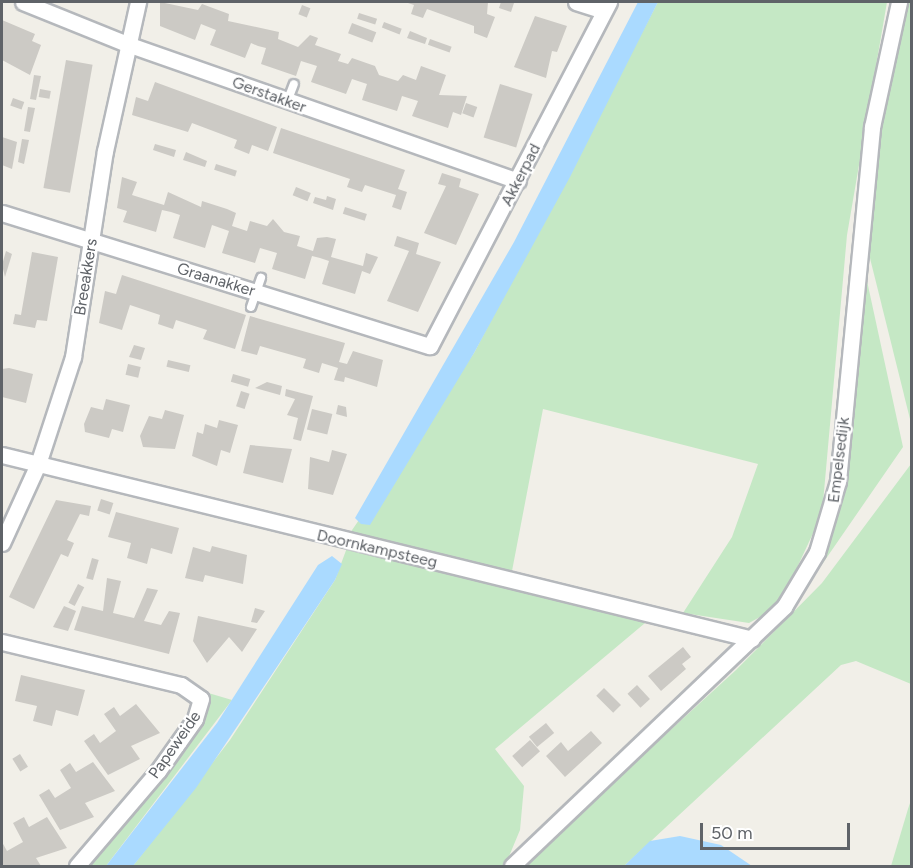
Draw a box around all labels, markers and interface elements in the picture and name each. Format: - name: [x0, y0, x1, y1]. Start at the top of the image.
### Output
- street label: Gerstakker: [229, 73, 309, 117]
- street label: Akkerpad: [497, 141, 545, 209]
- street label: Breeakkers: [70, 237, 102, 317]
- street label: Graanakker: [175, 259, 257, 301]
- street label: Empelsedijk: [824, 416, 854, 504]
- street label: Doornkampsteeg: [315, 526, 439, 572]
- street label: Papeweide: [145, 707, 205, 783]
- scale bar: [703, 811, 853, 849]
- text: 50 m: [711, 822, 753, 844]

